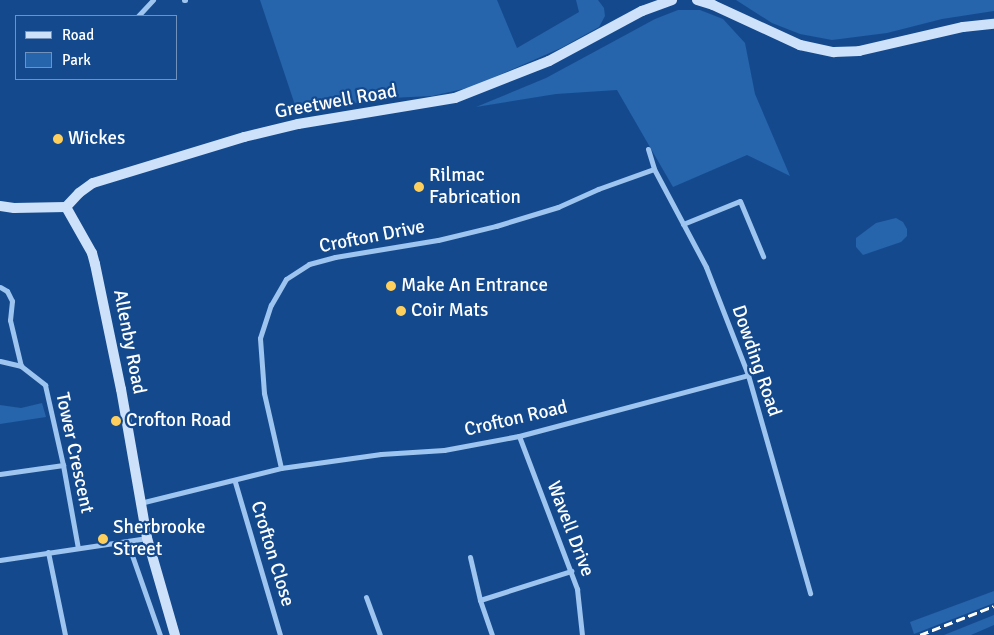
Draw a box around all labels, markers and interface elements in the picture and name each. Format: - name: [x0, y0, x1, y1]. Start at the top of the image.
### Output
- legend: [15, 15, 178, 80]
- text: Road: [62, 26, 94, 44]
- text: Park: [62, 51, 91, 69]
- street label: Greetwell Road: [273, 80, 399, 124]
- place label: Wickes: [68, 128, 125, 150]
- marker: Wickes: [52, 133, 64, 145]
- place label: Rilmac Fabrication: [429, 165, 521, 209]
- marker: Rilmac Fabrication: [413, 181, 425, 193]
- street label: Crofton Drive: [317, 216, 427, 258]
- place label: Make An Entrance: [401, 275, 548, 297]
- marker: Make An Entrance: [385, 280, 397, 292]
- street label: Allenby Road: [108, 288, 150, 396]
- place label: Coir Mats: [411, 300, 488, 322]
- street label: Dowding Road: [726, 302, 786, 420]
- marker: Coir Mats: [395, 305, 407, 317]
- street label: Tower Crescent: [50, 391, 98, 515]
- street label: Crofton Road: [462, 396, 570, 442]
- place label: Crofton Road: [126, 410, 231, 432]
- marker: Crofton Road: [110, 415, 122, 427]
- street label: Wavell Drive: [541, 478, 599, 580]
- street label: Crofton Close: [245, 499, 299, 609]
- place label: Sherbrooke Street: [113, 517, 205, 561]
- marker: Sherbrooke Street: [97, 533, 109, 545]

